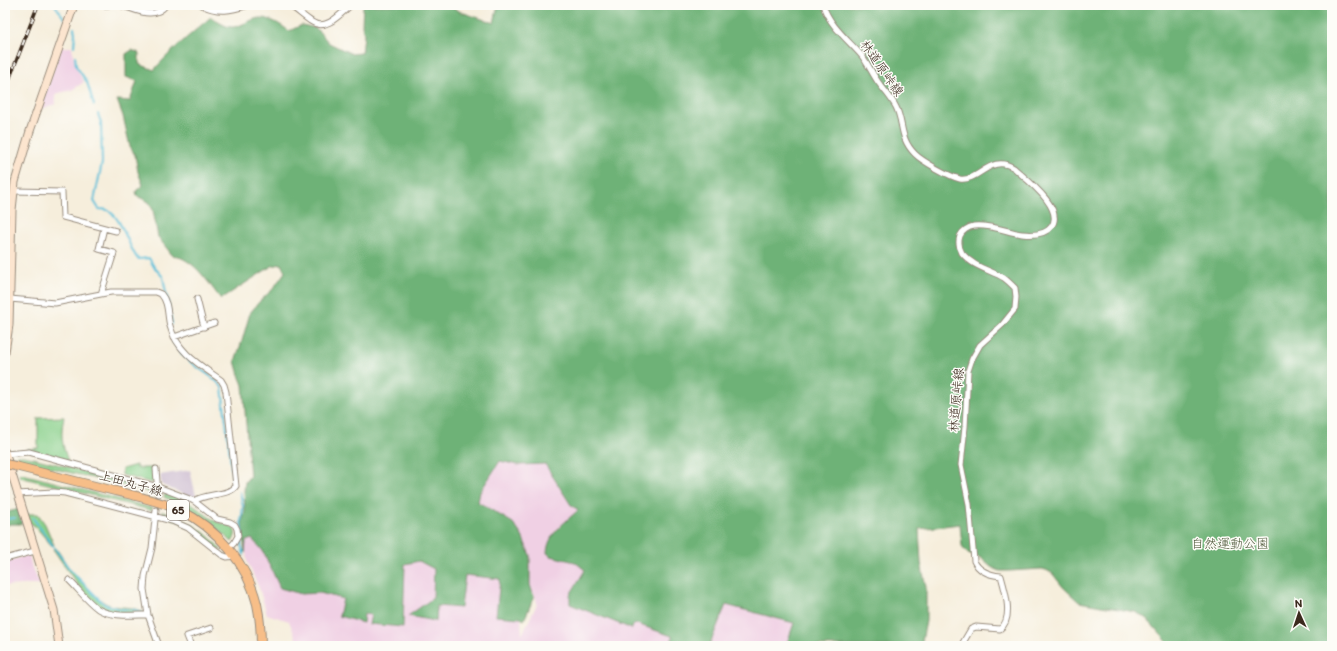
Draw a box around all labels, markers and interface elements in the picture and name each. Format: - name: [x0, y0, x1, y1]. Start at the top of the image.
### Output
- street label: 林道原峠線: [857, 37, 907, 100]
- street label: 林道原峠線: [946, 366, 966, 433]
- street label: 上田丸子線: [98, 467, 165, 499]
- road number: 65: [167, 500, 189, 520]
- park label: 自然運動公園: [1191, 536, 1269, 551]
- north arrow: [1279, 593, 1319, 633]
- text: N: [1294, 597, 1303, 610]

